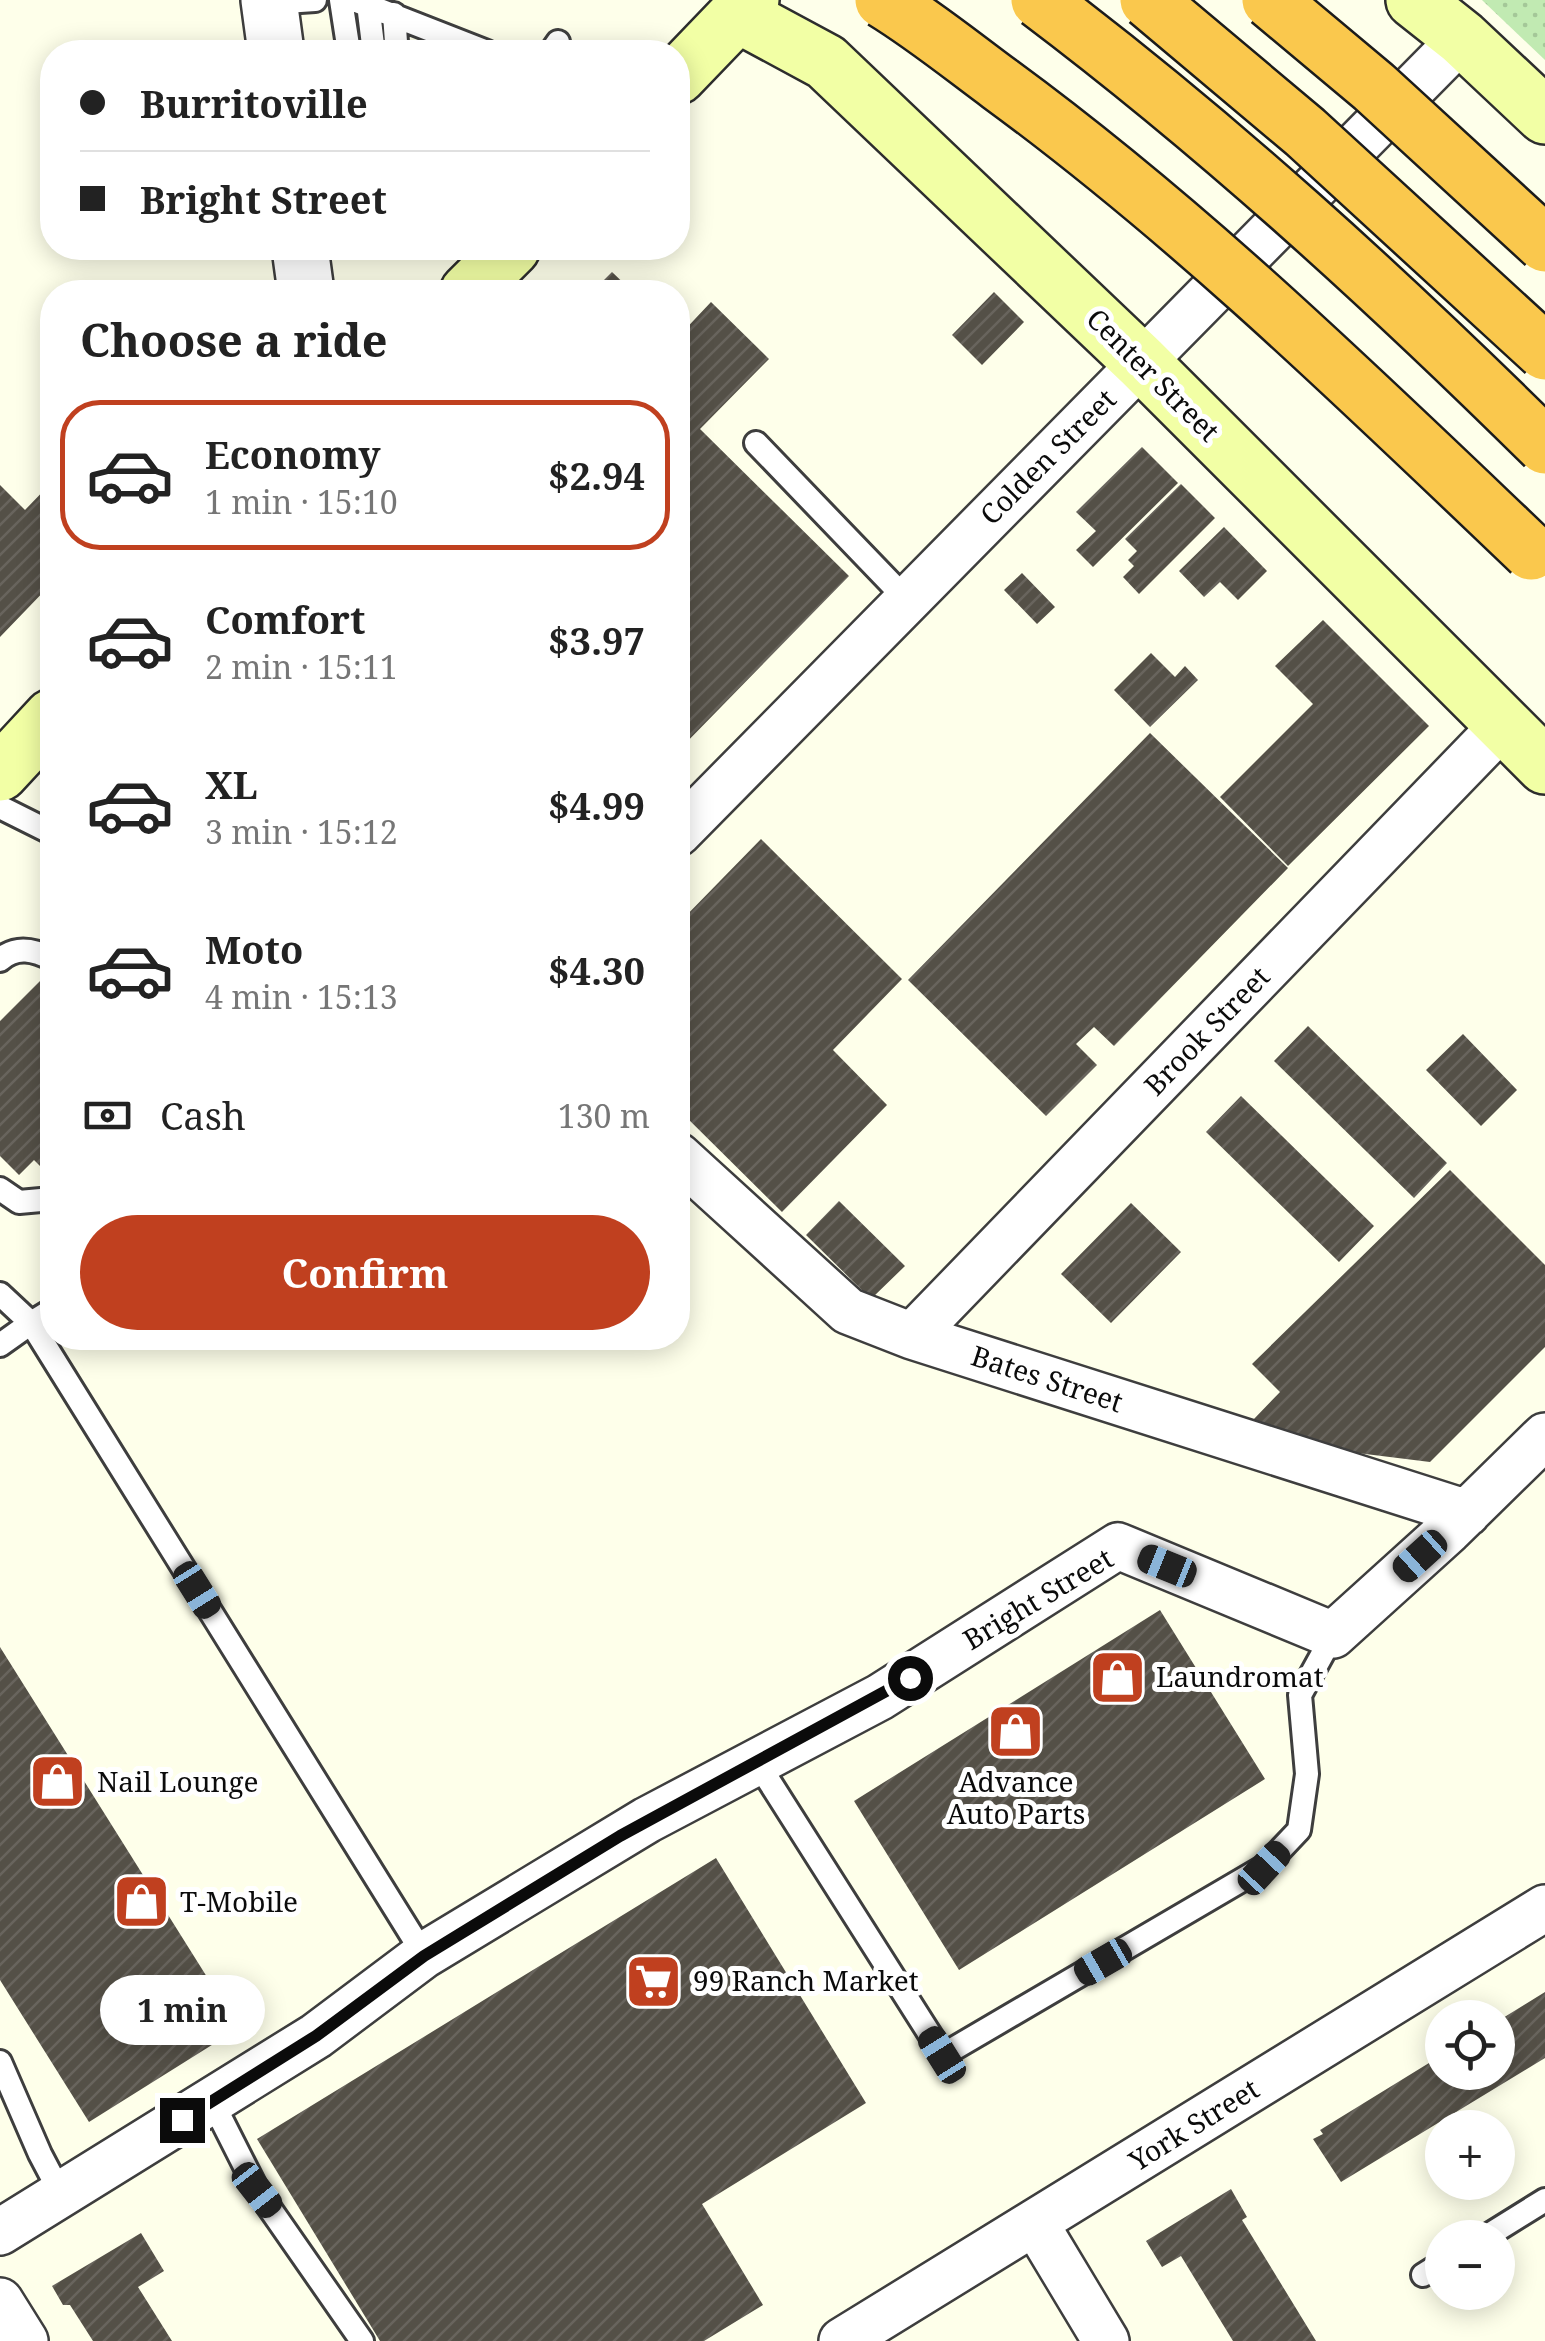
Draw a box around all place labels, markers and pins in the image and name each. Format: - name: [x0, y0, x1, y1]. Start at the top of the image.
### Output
- shop icon: Laundromat: [1087, 1647, 1147, 1707]
- place label: Laundromat: [1156, 1657, 1324, 1695]
- shop icon: Advance Auto Parts: [986, 1701, 1046, 1761]
- shop icon: Nail Lounge: [28, 1752, 88, 1812]
- place label: Nail Lounge: [97, 1762, 259, 1800]
- place label: Advance Auto Parts: [947, 1762, 1085, 1832]
- shop icon: T-Mobile: [111, 1872, 171, 1932]
- place label: T-Mobile: [180, 1882, 298, 1920]
- supermarket icon: 99 Ranch Market: [624, 1951, 684, 2011]
- place label: 99 Ranch Market: [693, 1961, 919, 1999]

